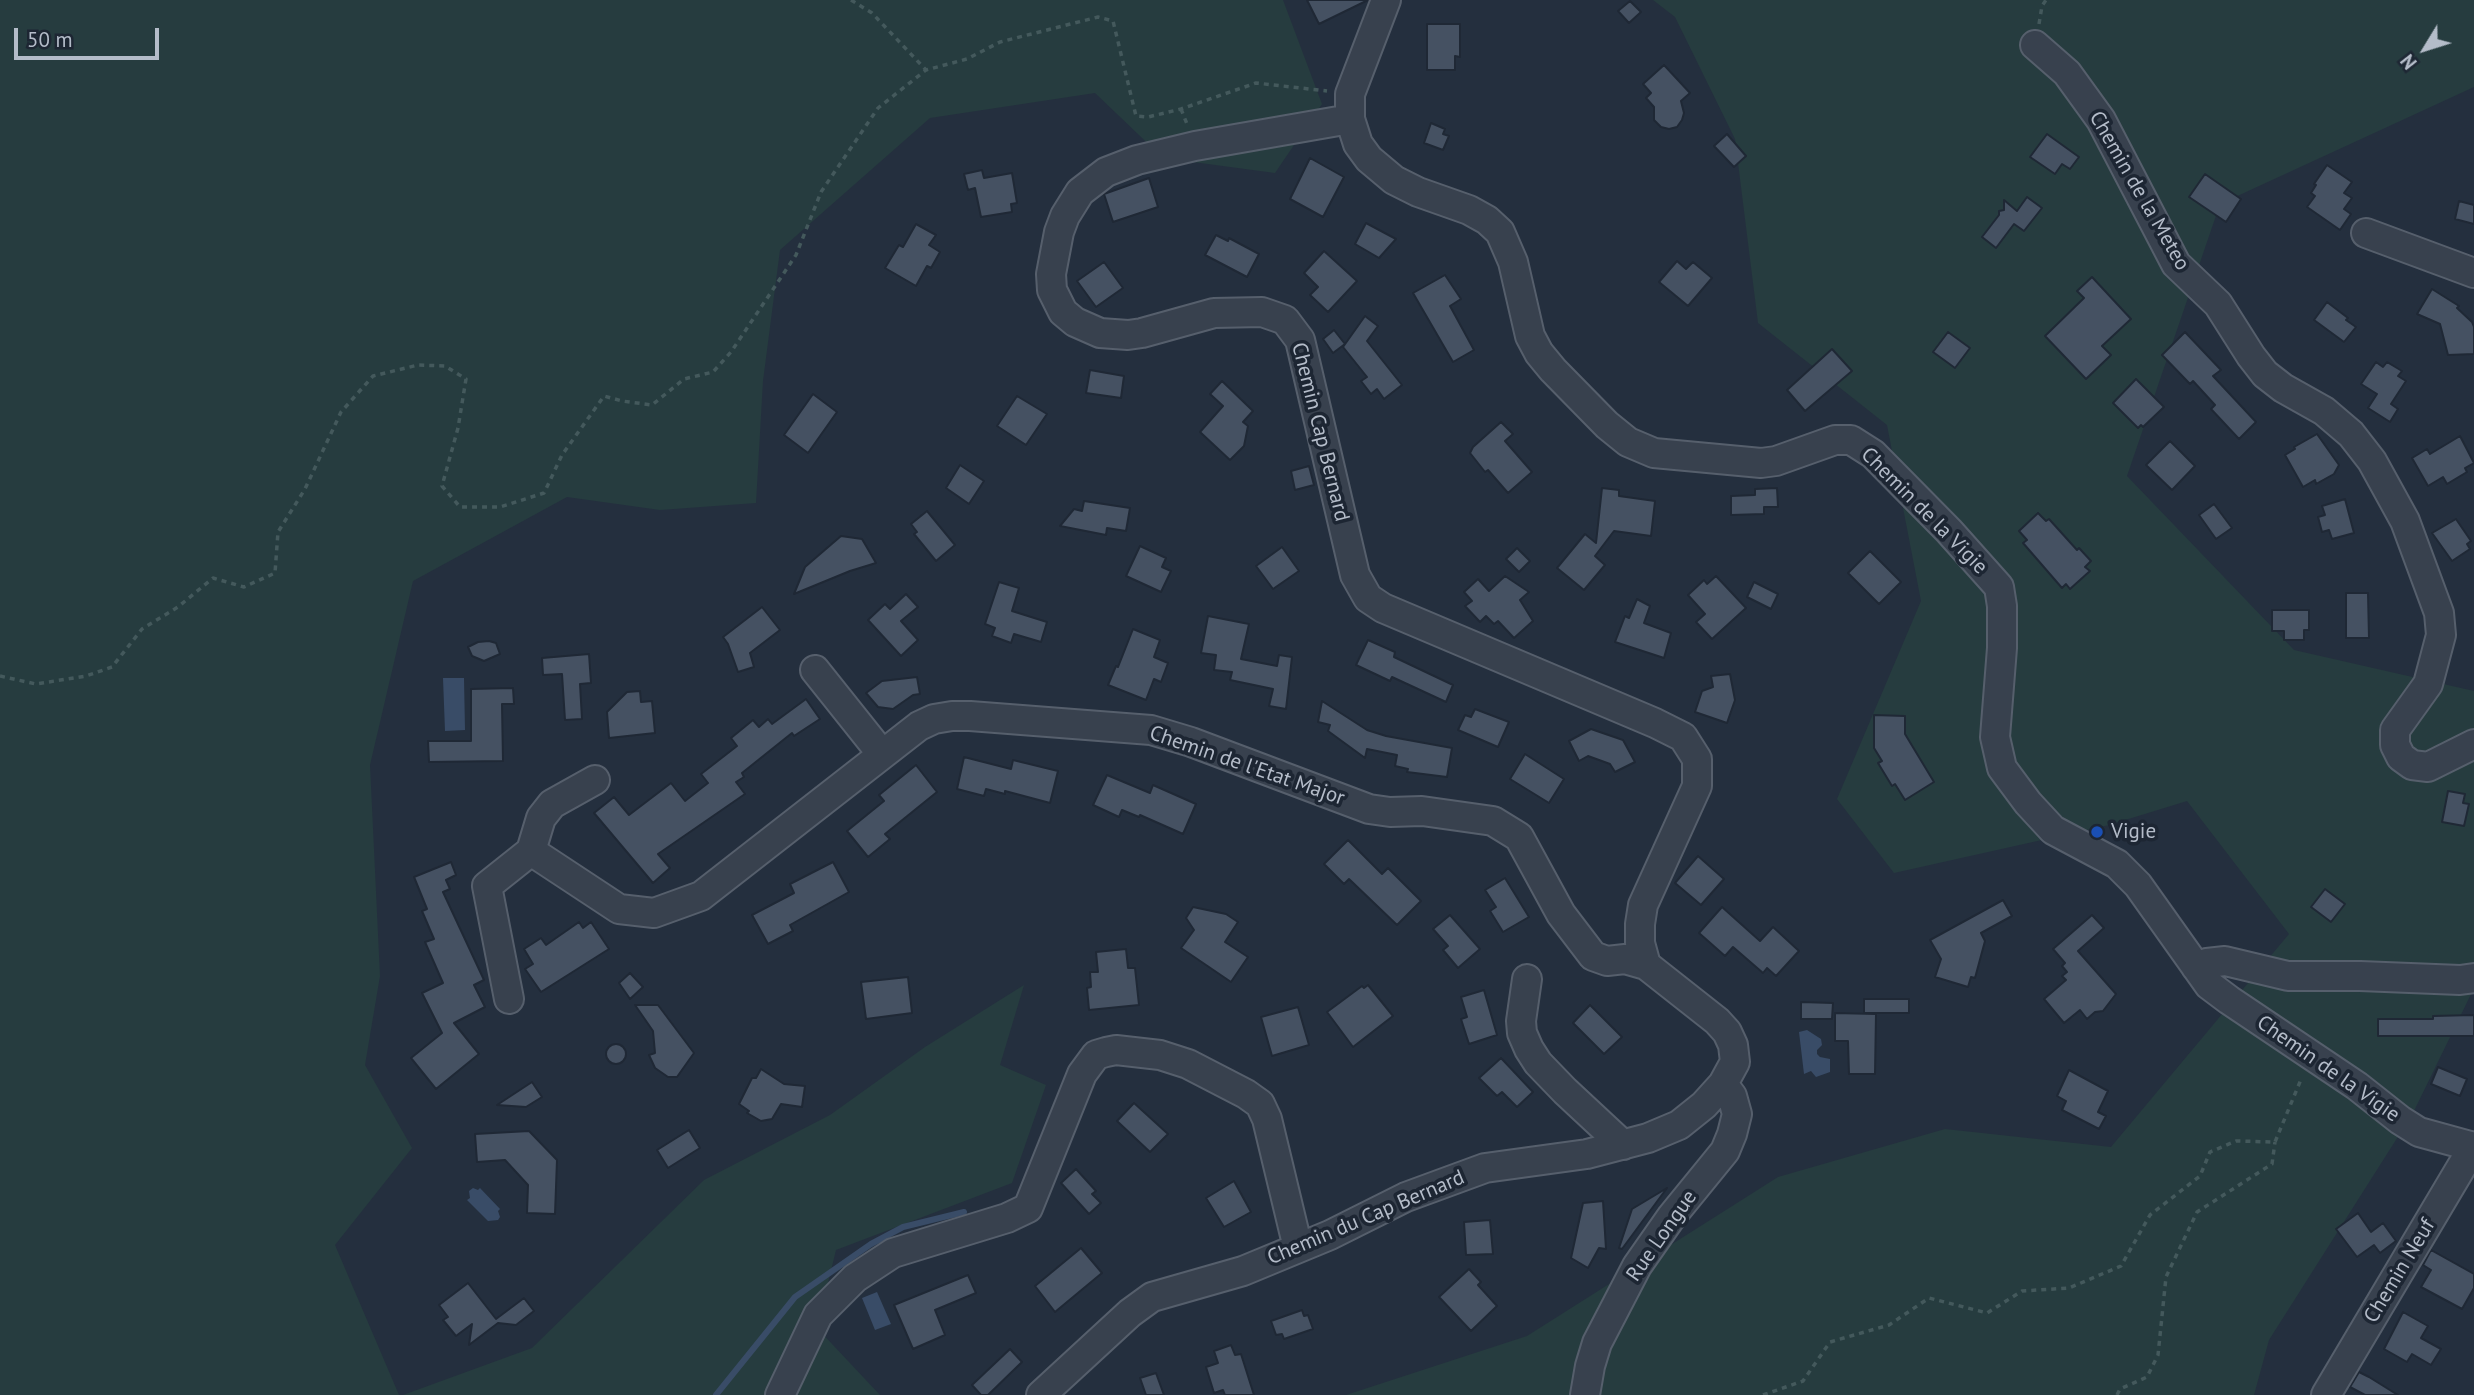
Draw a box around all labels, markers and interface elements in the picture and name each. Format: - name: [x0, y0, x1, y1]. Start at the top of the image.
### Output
- scale bar: [18, 14, 163, 58]
- north arrow: [2390, 14, 2460, 84]
- text: 50 m: [27, 26, 73, 53]
- text: N: [2395, 50, 2422, 74]
- street label: Chemin de la Meteo: [2083, 107, 2195, 275]
- street label: Chemin Cap Bernard: [1286, 340, 1354, 524]
- street label: Chemin de la Vigie: [1855, 442, 1993, 580]
- street label: Chemin de l'Etat Major: [1146, 721, 1348, 811]
- place label: Vigie: [2111, 819, 2156, 845]
- marker: Vigie: [2089, 824, 2105, 840]
- street label: Chemin de la Vigie: [2252, 1010, 2404, 1128]
- street label: Chemin du Cap Bernard: [1264, 1165, 1468, 1271]
- street label: Rue Longue: [1621, 1186, 1703, 1286]
- street label: Chemin Neuf: [2359, 1214, 2441, 1328]

